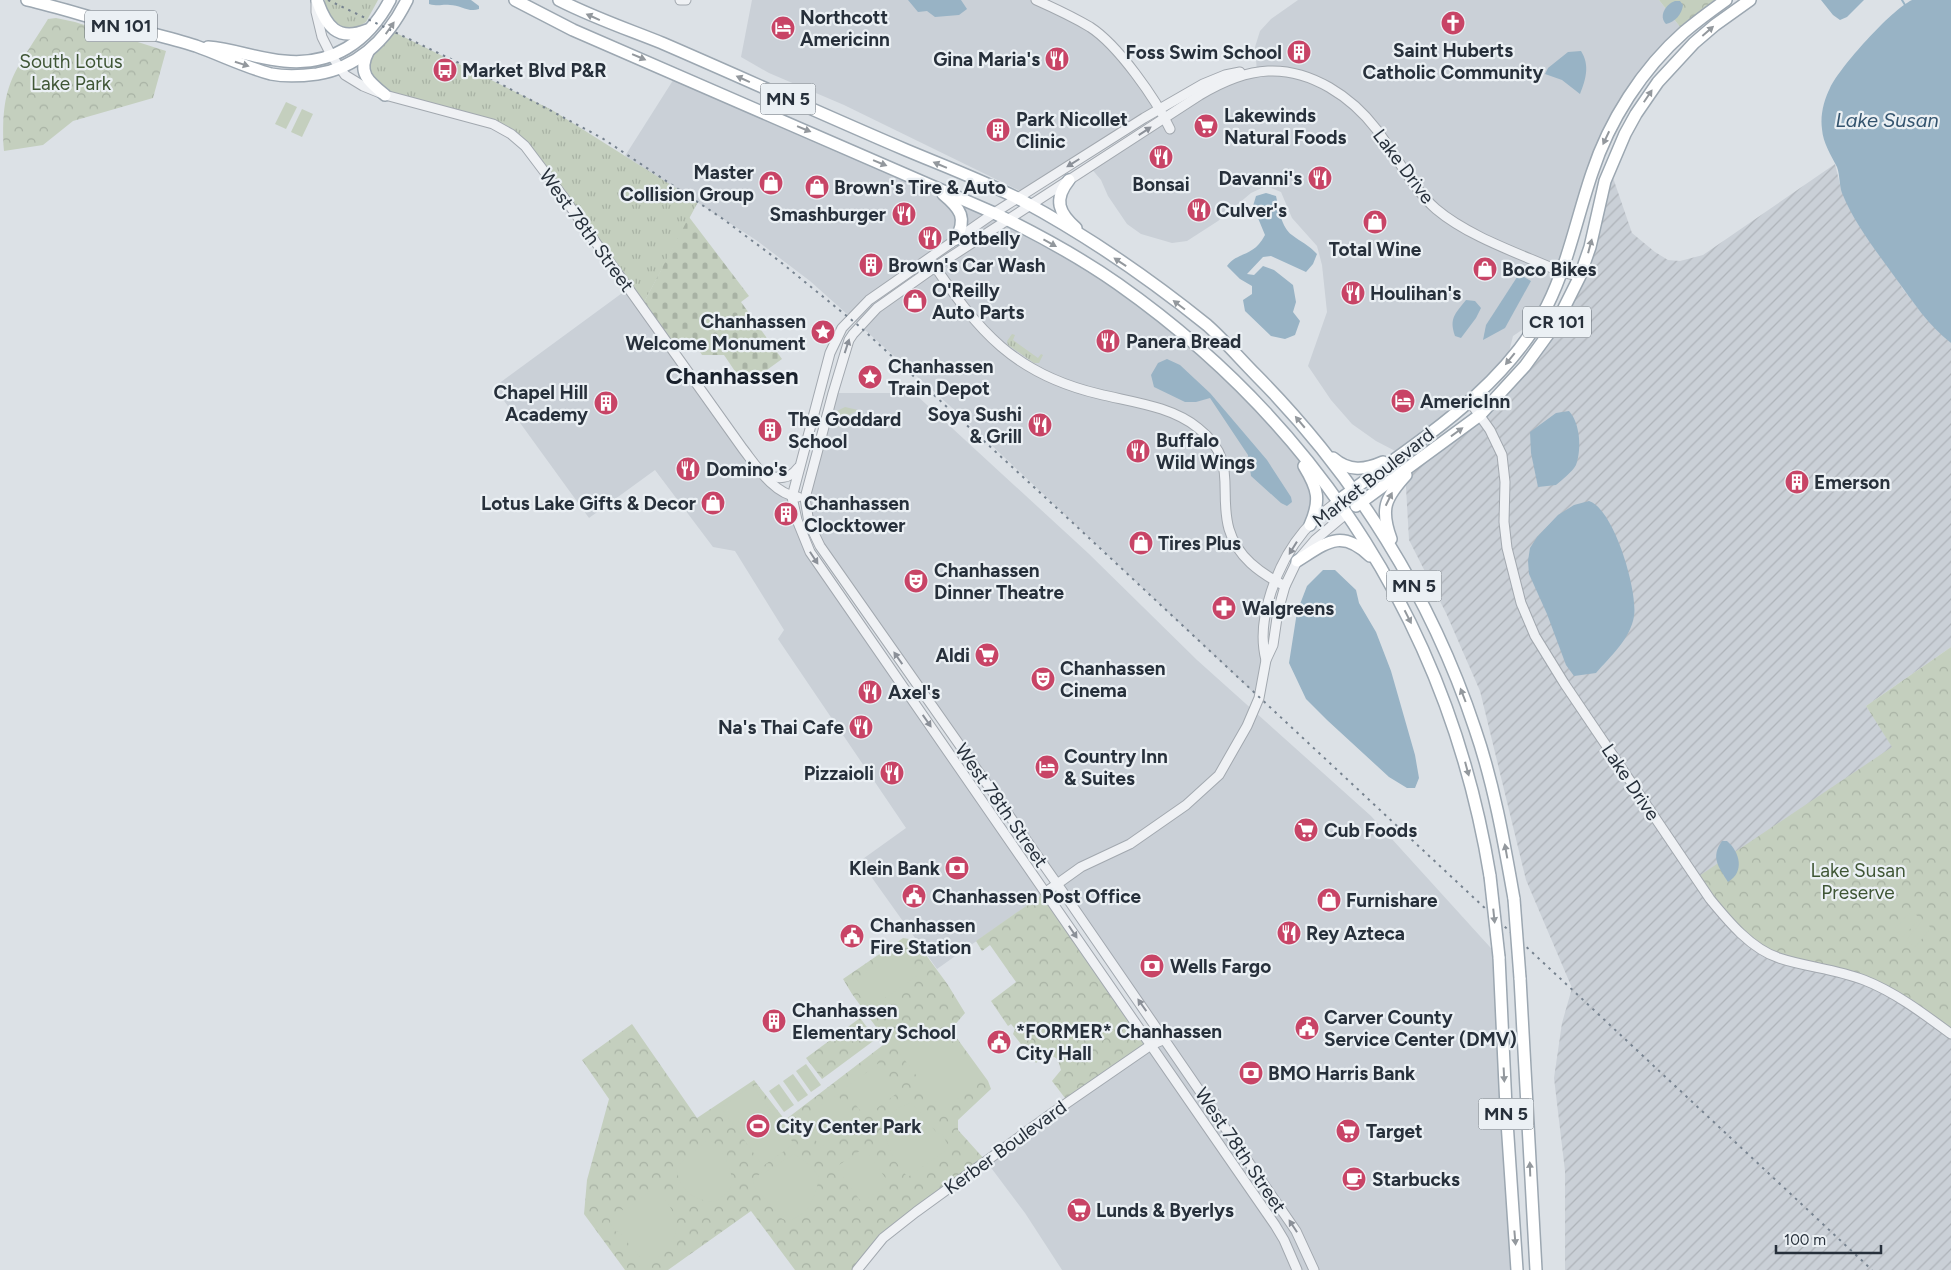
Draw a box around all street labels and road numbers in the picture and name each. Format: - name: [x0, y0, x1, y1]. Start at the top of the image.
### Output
- road number: MN 101: [85, 10, 157, 42]
- road number: MN 5: [760, 84, 816, 115]
- street label: Lake Drive: [1368, 124, 1439, 208]
- street label: West 78th Street: [534, 164, 639, 296]
- road number: CR 101: [1523, 306, 1591, 338]
- street label: Market Boulevard: [1308, 423, 1439, 532]
- road number: MN 5: [1386, 570, 1442, 602]
- street label: West 78th Street: [950, 739, 1053, 872]
- street label: Lake Drive: [1597, 740, 1665, 825]
- street label: West 78th Street: [1190, 1083, 1291, 1217]
- street label: Kerber Boulevard: [940, 1095, 1071, 1199]
- road number: MN 5: [1478, 1098, 1534, 1130]

